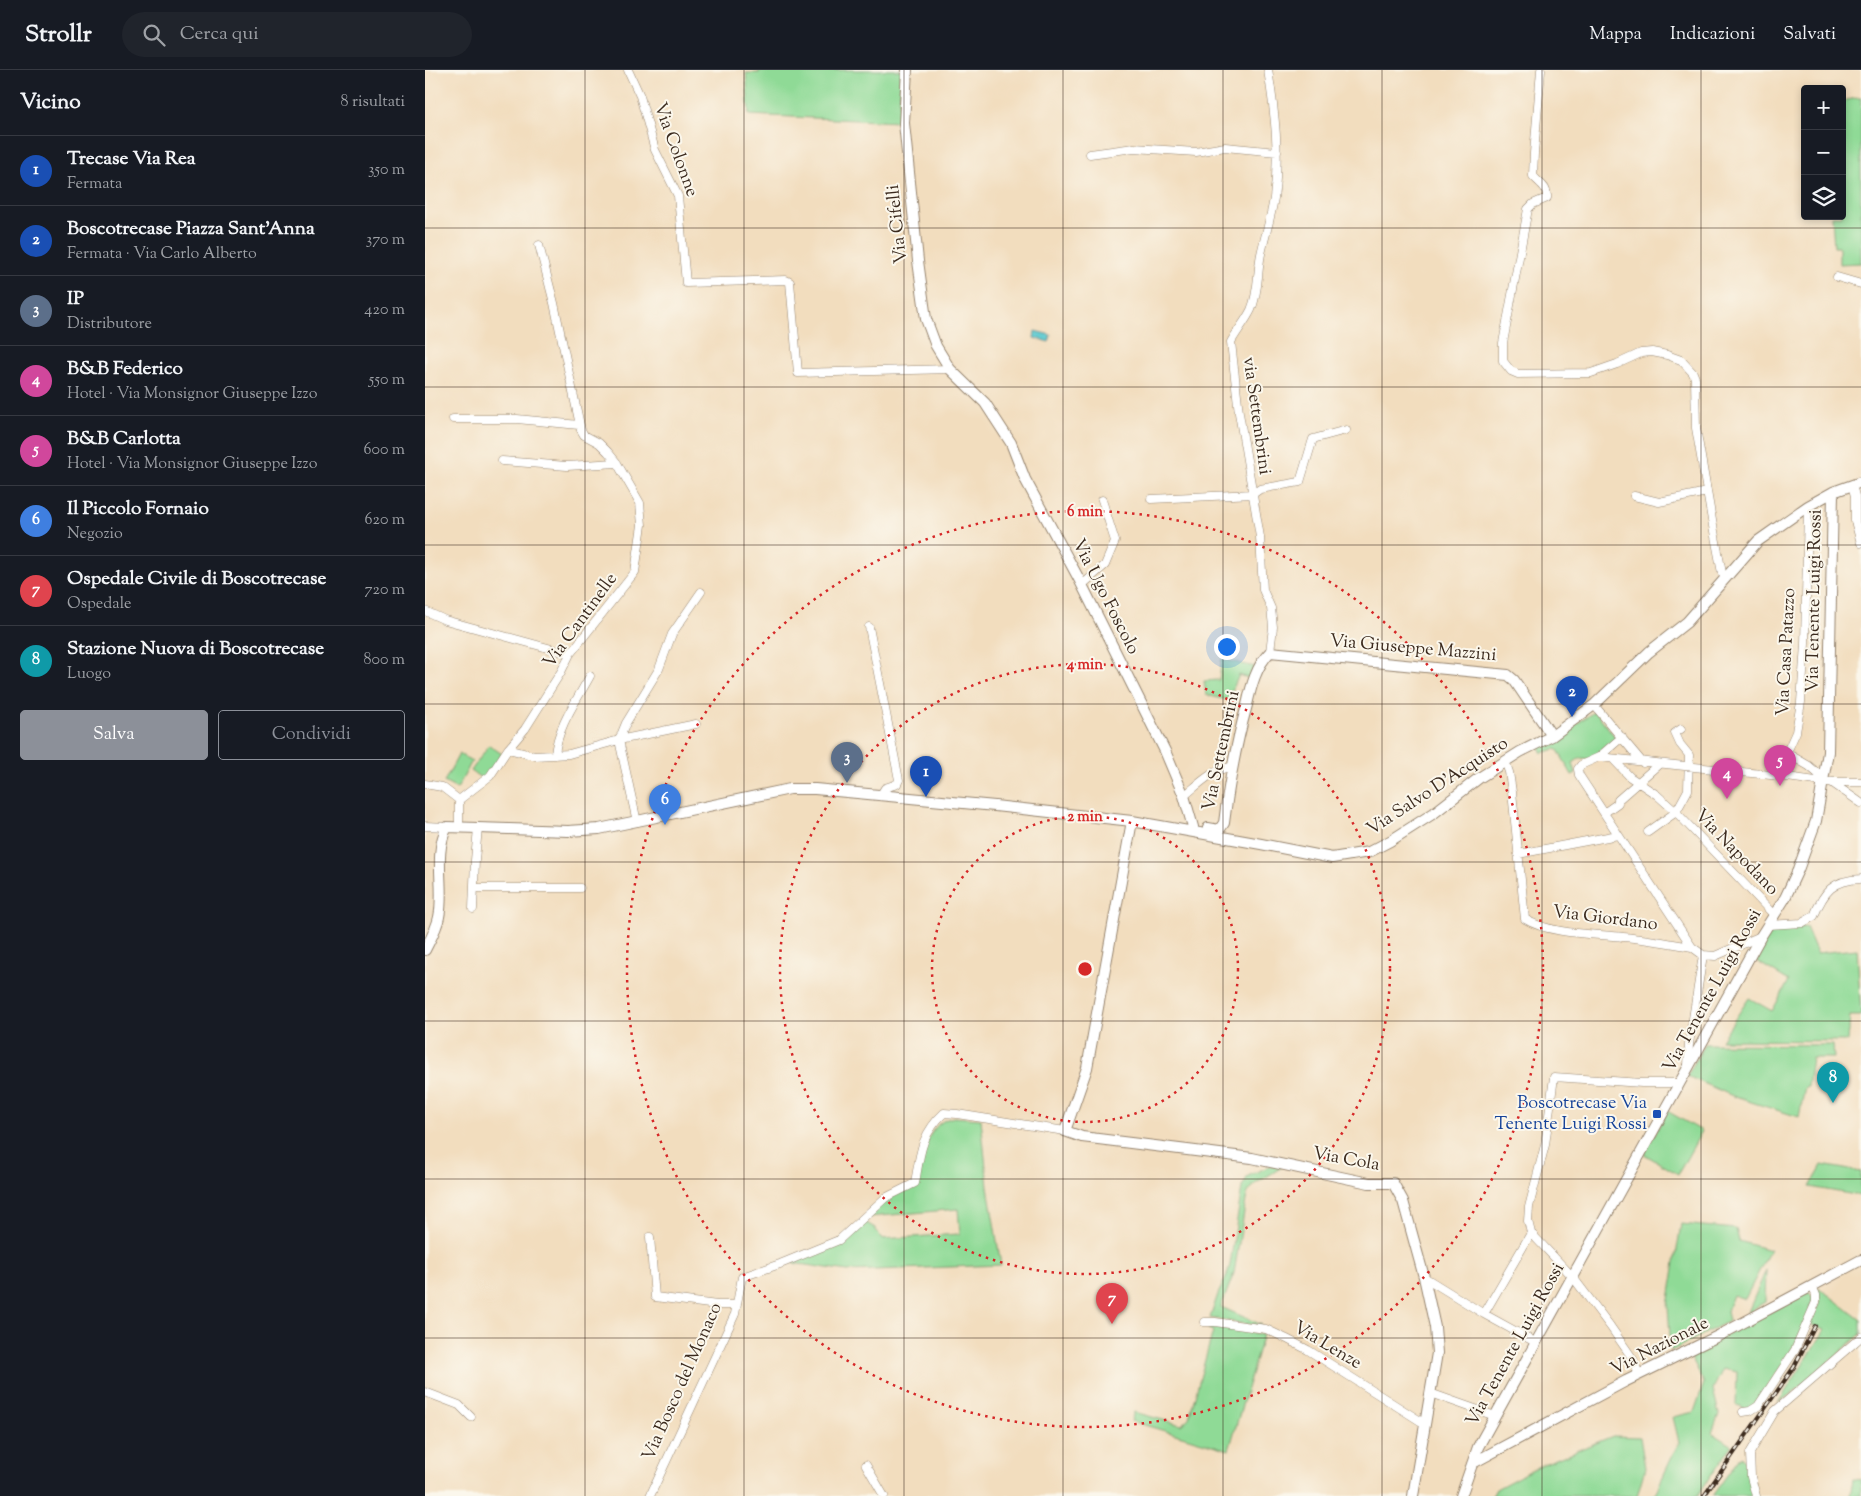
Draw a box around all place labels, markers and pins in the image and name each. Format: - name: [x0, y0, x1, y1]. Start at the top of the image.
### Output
- pin: 2: [1556, 676, 1588, 717]
- pin: 3: [831, 742, 863, 783]
- pin: 5: [1764, 745, 1796, 786]
- pin: 1: [910, 756, 942, 797]
- pin: 4: [1711, 758, 1743, 799]
- pin: 6: [649, 784, 681, 825]
- centre of rings: [1076, 960, 1094, 978]
- pin: 8: [1817, 1062, 1849, 1103]
- place label: Boscotrecase Via Tenente Luigi Rossi: [1494, 1091, 1647, 1138]
- marker: Boscotrecase Via Tenente Luigi Rossi: [1651, 1108, 1663, 1120]
- pin: 7: [1096, 1283, 1128, 1324]

